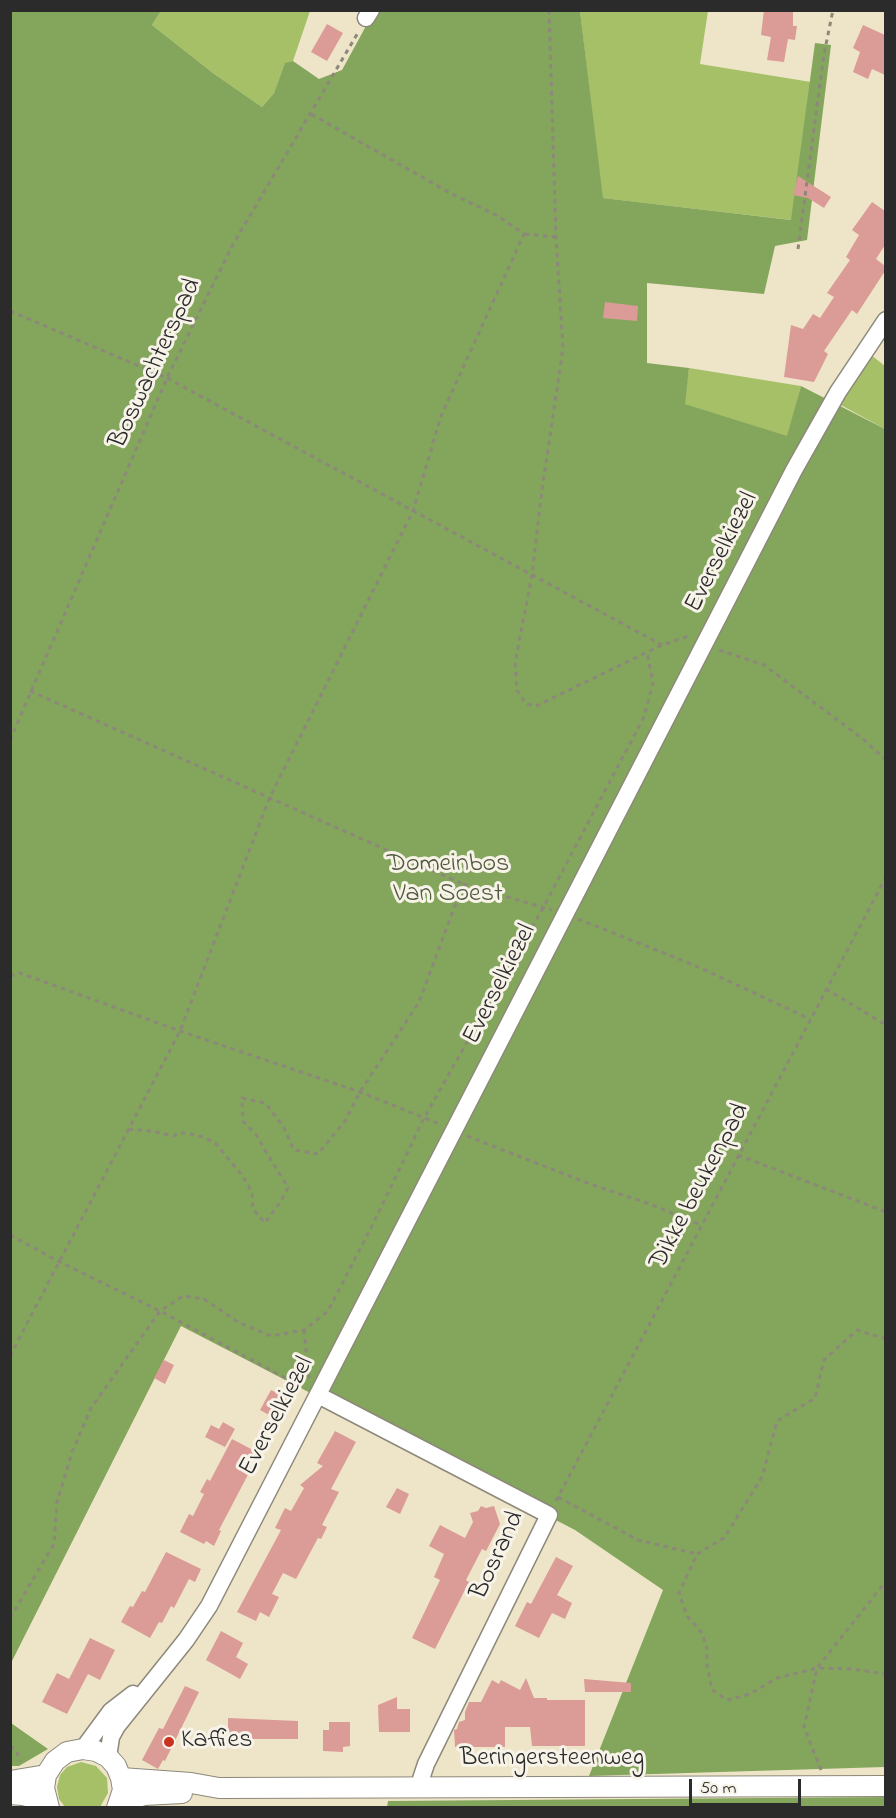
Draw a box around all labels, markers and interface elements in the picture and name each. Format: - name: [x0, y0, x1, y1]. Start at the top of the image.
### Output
- street label: Boswachterspad: [104, 274, 210, 454]
- street label: Everselkiezel: [680, 488, 766, 618]
- park label: Domeinbos Van Soest: [387, 850, 509, 912]
- street label: Everselkiezel: [458, 920, 544, 1050]
- street label: Dikke beukenpad: [644, 1099, 758, 1275]
- street label: Everselkiezel: [234, 1352, 322, 1482]
- street label: Bosrand: [465, 1507, 533, 1605]
- place label: Kaffies: [181, 1726, 252, 1758]
- marker: Kaffies: [162, 1735, 176, 1749]
- street label: Beringersteenweg: [460, 1744, 644, 1776]
- scale bar: [692, 1767, 804, 1805]
- text: 50 m: [700, 1776, 737, 1802]

